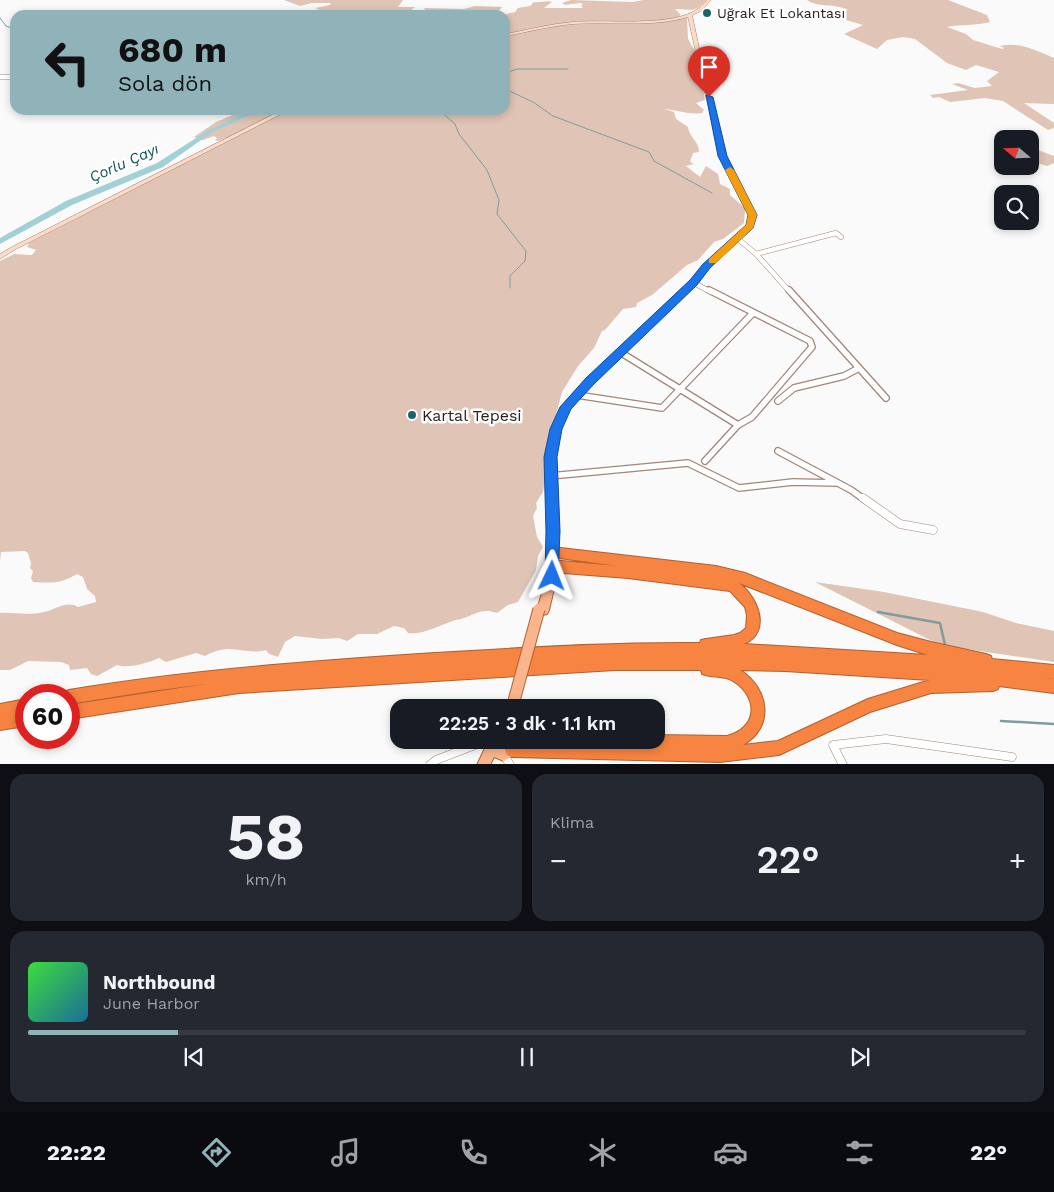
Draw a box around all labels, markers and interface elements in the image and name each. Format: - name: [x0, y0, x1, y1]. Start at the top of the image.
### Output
- place label: Uğrak Et Lokantası: [717, 5, 845, 21]
- marker: Uğrak Et Lokantası: [701, 7, 713, 19]
- text: 680 m: [118, 29, 227, 71]
- icon: left: [35, 30, 100, 95]
- pin: [688, 46, 730, 97]
- icon: arrive: [695, 53, 723, 81]
- text: Sola dön: [118, 71, 212, 96]
- north arrow: [994, 130, 1039, 175]
- map controls: [994, 130, 1039, 230]
- water label: Çorlu Çayı: [87, 140, 162, 186]
- button: search: [994, 185, 1039, 230]
- place label: Kartal Tepesi: [422, 406, 522, 425]
- marker: Kartal Tepesi: [406, 409, 418, 421]
- position arrow: [525, 549, 577, 601]
- speed limit sign: 60: [15, 684, 80, 749]
- text: 22:25 · 3 dk · 1.1 km: [439, 712, 616, 735]
- text: 58: [227, 799, 305, 875]
- text: Klima: [550, 813, 594, 832]
- text: 22°: [756, 838, 820, 882]
- text: −: [550, 844, 567, 877]
- text: +: [1009, 844, 1026, 877]
- text: km/h: [245, 870, 287, 889]
- text: Northbound: [103, 971, 215, 994]
- text: June Harbor: [103, 994, 200, 1013]
- icon: previous: [180, 1043, 208, 1071]
- icon: pause: [513, 1043, 541, 1071]
- icon: next: [846, 1043, 874, 1071]
- icon: directions: [199, 1135, 234, 1170]
- icon: music: [328, 1135, 363, 1170]
- icon: phone: [456, 1135, 491, 1170]
- icon: climate: [585, 1135, 620, 1170]
- icon: car: [713, 1135, 748, 1170]
- icon: filters: [842, 1135, 877, 1170]
- text: 22:22: [47, 1140, 106, 1165]
- text: 22°: [970, 1140, 1007, 1165]

